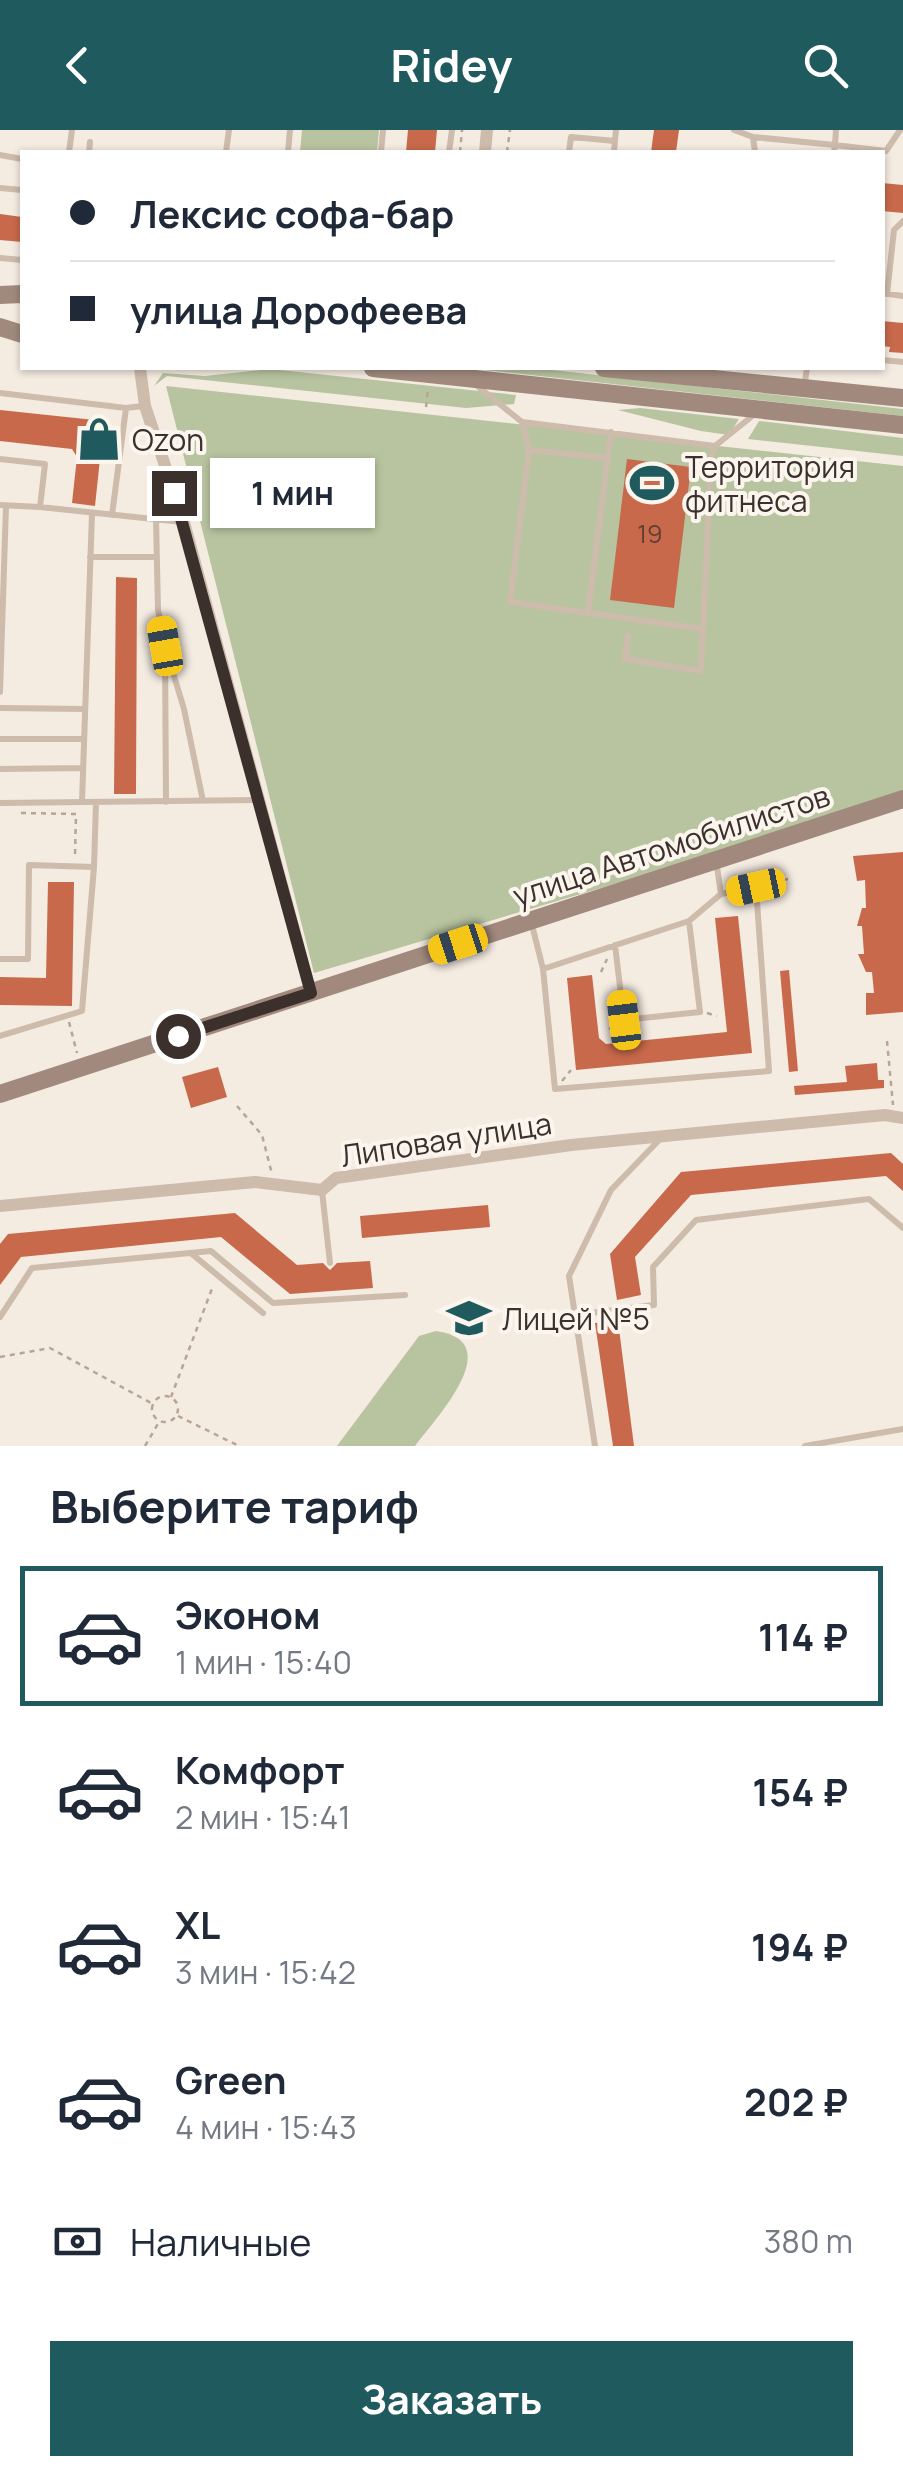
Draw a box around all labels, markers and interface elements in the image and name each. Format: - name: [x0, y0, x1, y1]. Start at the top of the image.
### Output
- text: Ridey: [391, 34, 512, 96]
- icon: back: [50, 38, 105, 93]
- icon: search: [798, 38, 853, 93]
- text: Лексис софа-бар: [130, 187, 454, 239]
- text: улица Дорофеева: [130, 283, 467, 335]
- shop icon: Ozon: [75, 415, 123, 463]
- place label: Ozon: [132, 419, 204, 460]
- place label: Территория фитнеса: [685, 446, 855, 521]
- callout: 1 мин: [209, 458, 374, 528]
- sports icon: Территория фитнеса: [628, 459, 676, 507]
- route end: [152, 471, 197, 516]
- text: 1 мин: [251, 471, 334, 515]
- house number: 19: [637, 516, 663, 551]
- car: [145, 614, 185, 678]
- street label: улица Автомобилистов: [507, 774, 835, 916]
- car: [724, 866, 788, 908]
- car: [425, 920, 491, 968]
- car: [605, 988, 643, 1052]
- route start: [156, 1014, 201, 1059]
- street label: Липовая улица: [338, 1102, 554, 1176]
- school or university icon: Лицей №5: [445, 1294, 493, 1342]
- place label: Лицей №5: [502, 1298, 650, 1339]
- text: Выберите тариф: [50, 1475, 419, 1537]
- text: Эконом: [175, 1588, 321, 1640]
- icon: car: [55, 1591, 145, 1681]
- text: 114 ₽: [758, 1610, 848, 1662]
- text: 1 мин · 15:40: [175, 1640, 352, 1684]
- text: Комфорт: [175, 1743, 345, 1795]
- icon: car: [55, 1746, 145, 1836]
- text: 154 ₽: [752, 1765, 848, 1817]
- text: 2 мин · 15:41: [175, 1795, 351, 1839]
- text: XL: [175, 1898, 220, 1950]
- icon: car: [55, 1901, 145, 1991]
- text: 194 ₽: [751, 1920, 848, 1972]
- text: 3 мин · 15:42: [175, 1950, 356, 1994]
- text: Green: [175, 2053, 287, 2105]
- icon: car: [55, 2056, 145, 2146]
- text: 202 ₽: [744, 2075, 848, 2127]
- text: 4 мин · 15:43: [175, 2105, 357, 2149]
- icon: cash: [50, 2214, 105, 2269]
- text: Наличные: [130, 2215, 311, 2267]
- text: 380 m: [764, 2219, 853, 2263]
- button: Заказать: [50, 2341, 853, 2456]

